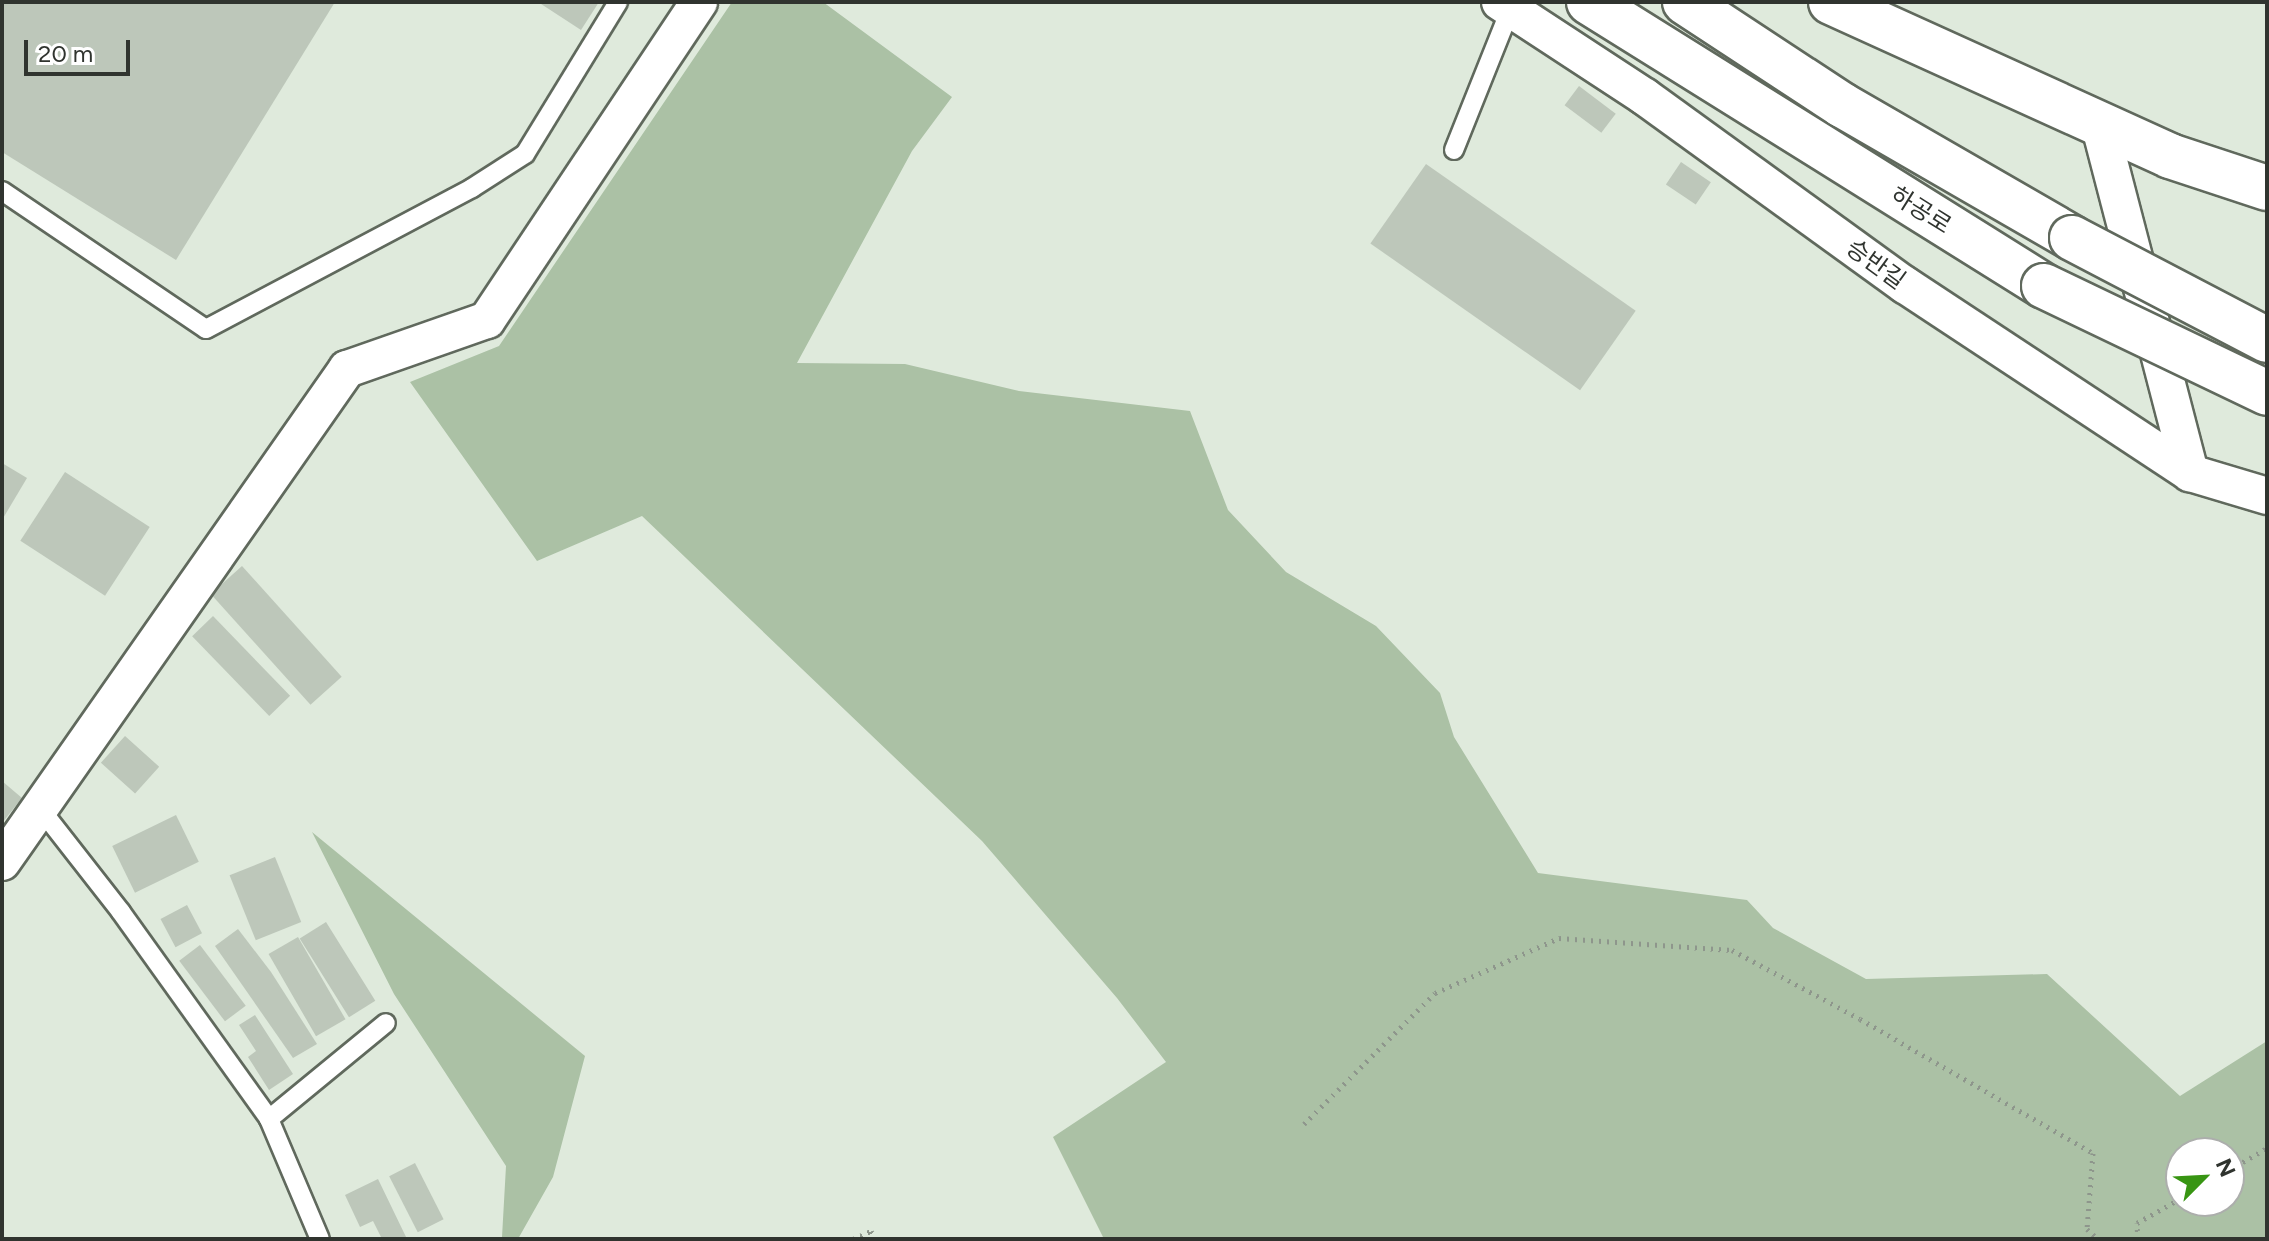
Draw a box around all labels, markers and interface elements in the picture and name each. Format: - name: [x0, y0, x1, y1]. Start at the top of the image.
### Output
- scale bar: [28, 24, 134, 74]
- text: 20 m: [38, 39, 93, 68]
- street label: 하공로: [1885, 180, 1957, 240]
- street label: 승반길: [1841, 233, 1911, 295]
- north arrow: [2165, 1137, 2245, 1217]
- text: N: [2210, 1155, 2241, 1181]

